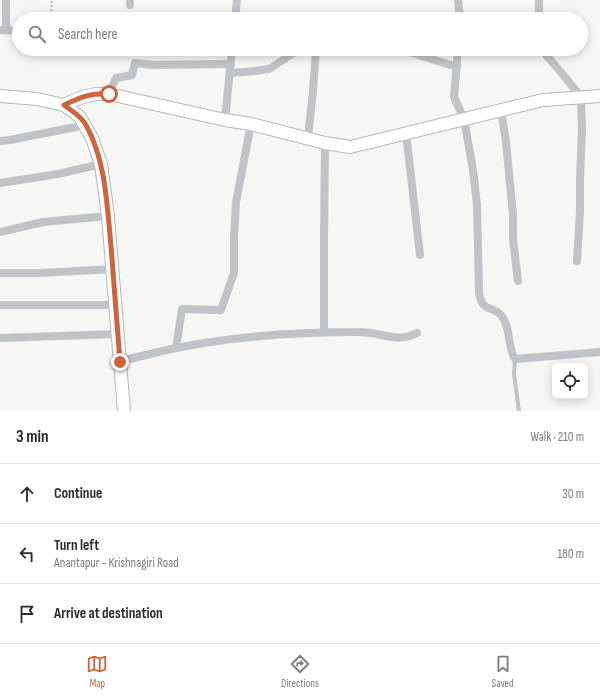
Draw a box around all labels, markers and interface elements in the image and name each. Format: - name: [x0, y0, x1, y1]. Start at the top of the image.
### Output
- search box: [12, 12, 588, 56]
- icon: search: [26, 23, 48, 45]
- text: Search here: [58, 25, 118, 44]
- route start: [100, 85, 118, 103]
- route end: [111, 353, 129, 371]
- map controls: [552, 363, 588, 399]
- button: locate: [552, 363, 588, 399]
- text: 3 min: [16, 427, 49, 447]
- text: Walk · 210 m: [531, 429, 584, 445]
- icon: ahead: [16, 483, 38, 505]
- text: Continue: [54, 484, 103, 503]
- text: 30 m: [562, 486, 584, 502]
- text: Turn left: [54, 536, 99, 555]
- icon: left: [16, 543, 38, 565]
- text: 180 m: [558, 546, 584, 562]
- text: Anantapur - Krishnagiri Road: [54, 555, 179, 571]
- icon: arrive: [16, 603, 38, 625]
- text: Arrive at destination: [54, 604, 163, 623]
- tab: Map: [86, 653, 108, 690]
- tab: Directions: [281, 653, 319, 690]
- tab: Saved: [492, 653, 514, 690]

